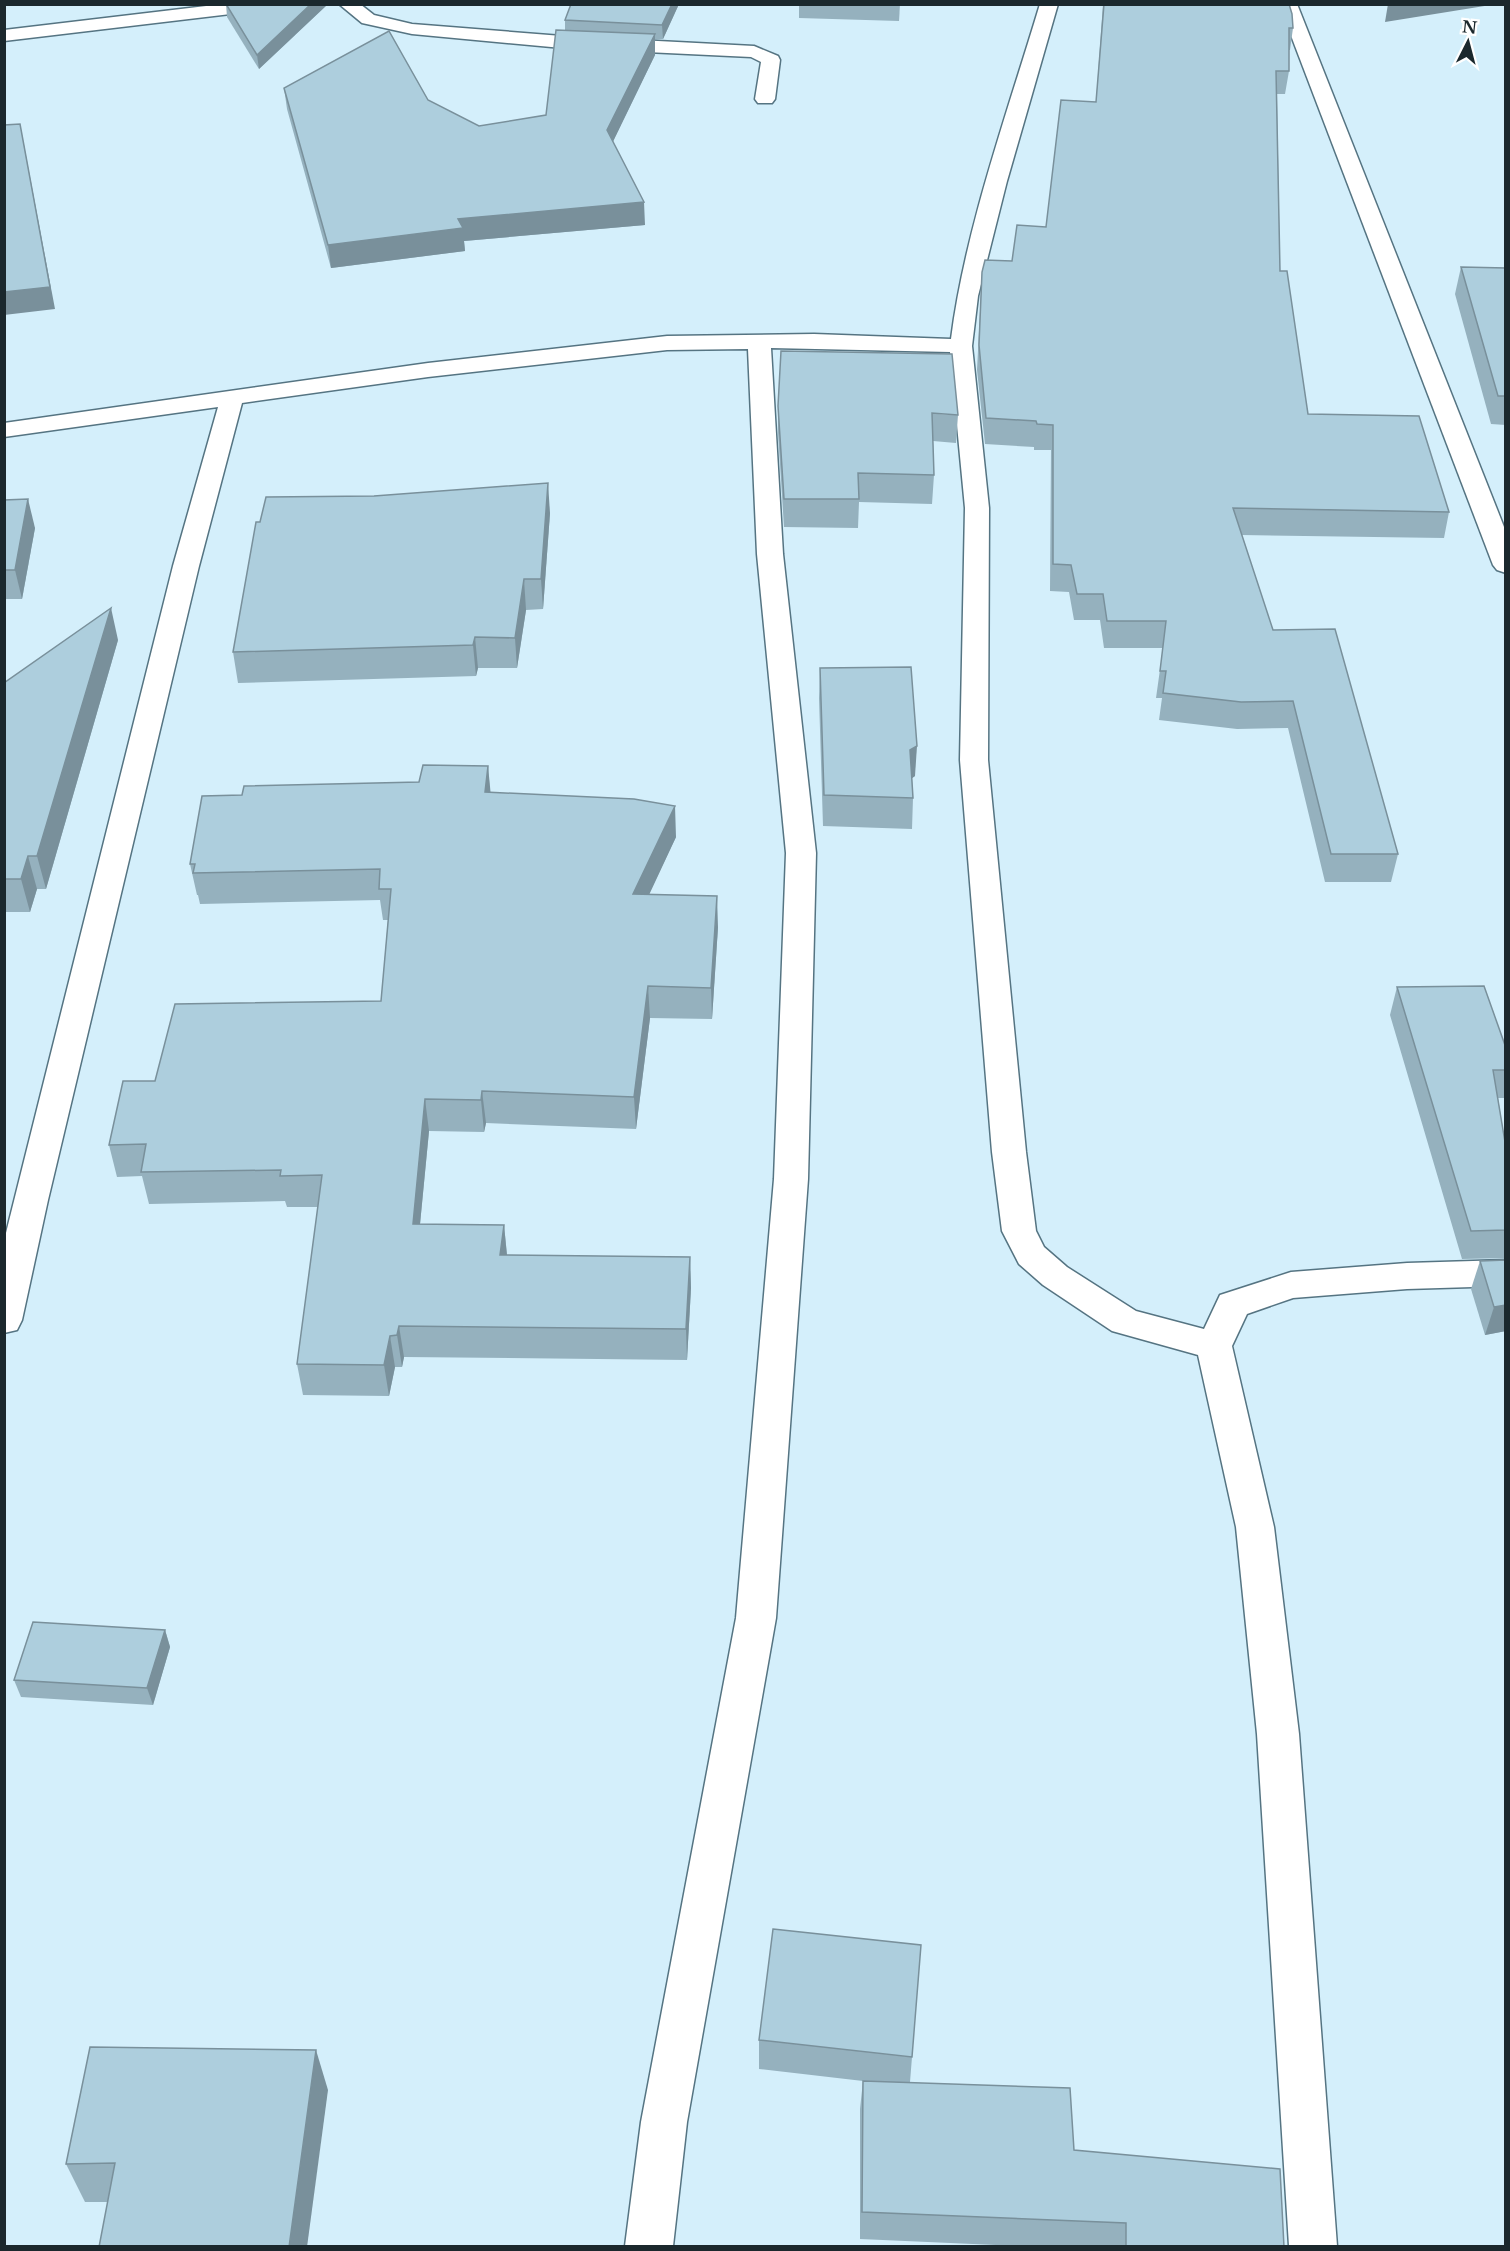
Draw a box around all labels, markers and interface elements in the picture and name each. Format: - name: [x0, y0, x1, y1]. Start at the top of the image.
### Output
- north arrow: [1438, 12, 1498, 72]
- text: N: [1461, 16, 1478, 38]

